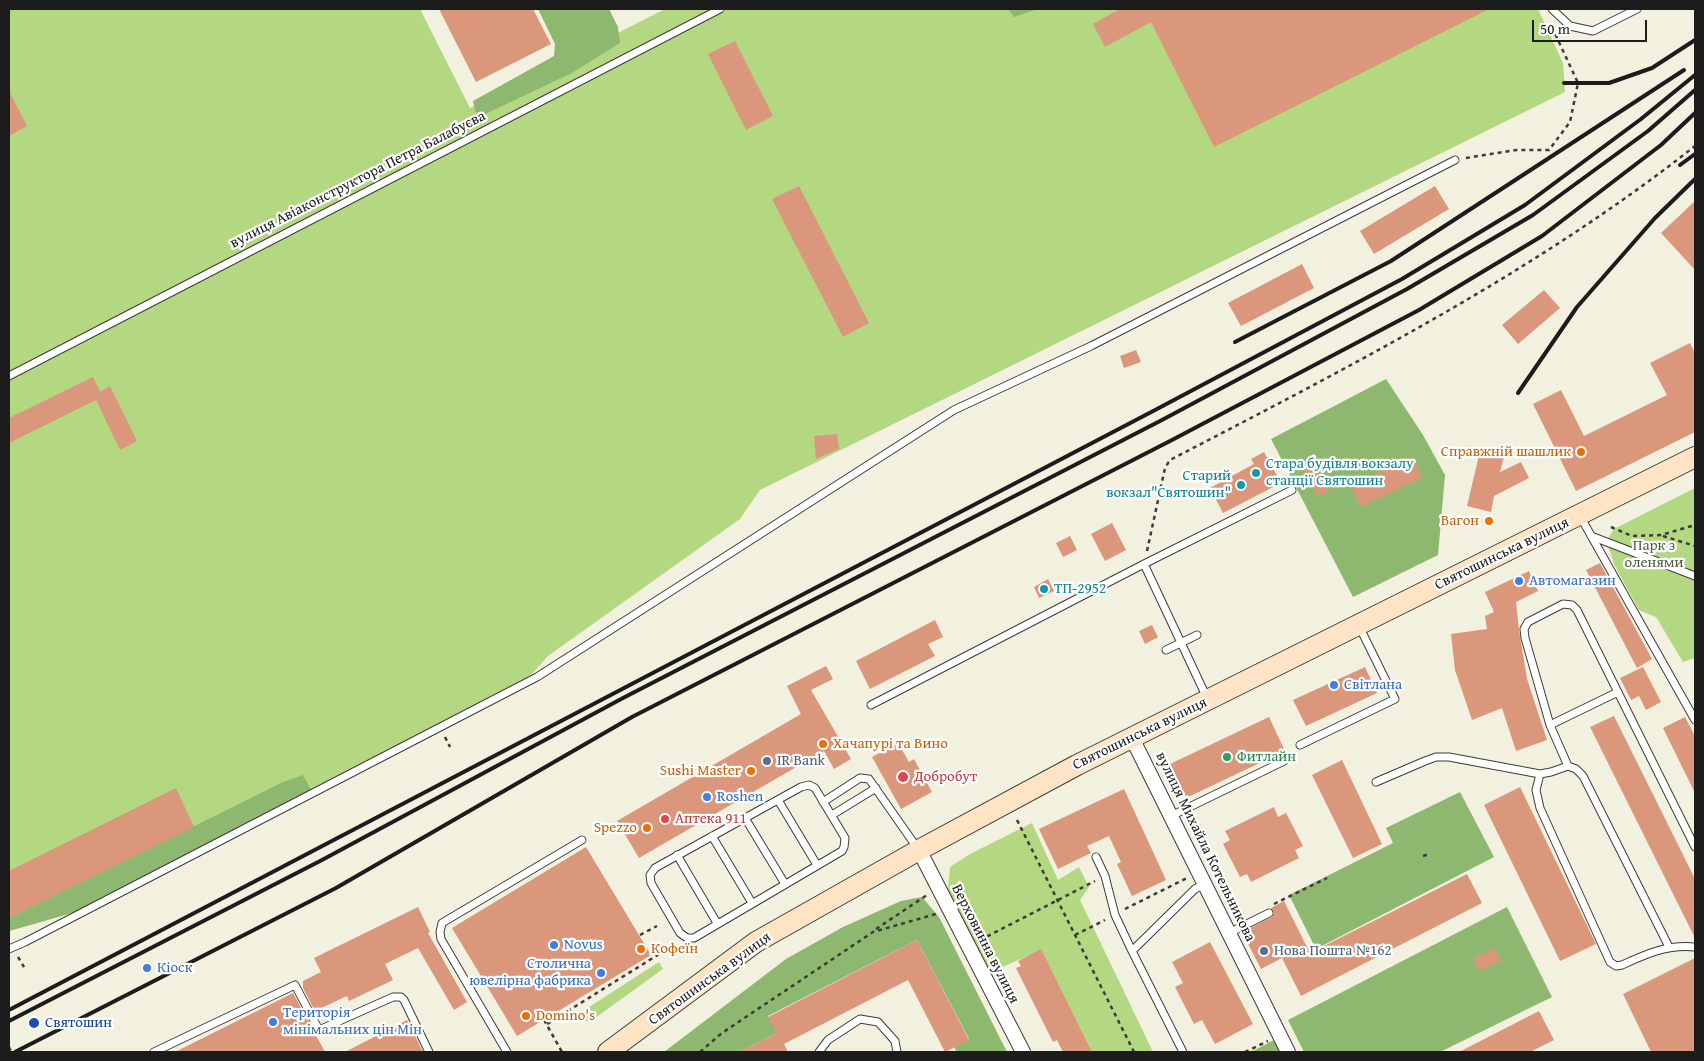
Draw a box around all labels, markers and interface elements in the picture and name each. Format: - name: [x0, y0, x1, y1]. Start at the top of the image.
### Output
- scale bar: [1534, 10, 1649, 42]
- text: 50 m: [1540, 18, 1570, 39]
- street label: вулиця Авіаконструктора Петра Балабуєва: [227, 107, 489, 253]
- place label: Справжній шашлик: [1441, 443, 1571, 461]
- marker: Справжній шашлик: [1575, 446, 1587, 458]
- place label: Стара будівля вокзалу станції Святошин: [1266, 455, 1414, 490]
- place label: Старий вокзал"Святошин": [1106, 467, 1231, 502]
- marker: Стара будівля вокзалу станції Святошин: [1250, 467, 1262, 479]
- marker: Старий вокзал"Святошин": [1235, 479, 1247, 491]
- place label: Вагон: [1441, 512, 1479, 530]
- street label: Святошинська вулиця: [1432, 514, 1572, 594]
- marker: Вагон: [1483, 515, 1495, 527]
- park label: Парк з оленями: [1625, 537, 1683, 572]
- place label: Автомагазин: [1529, 572, 1616, 590]
- marker: Автомагазин: [1513, 575, 1525, 587]
- place label: ТП-2952: [1054, 580, 1106, 598]
- marker: ТП-2952: [1038, 583, 1050, 595]
- place label: Світлана: [1344, 676, 1402, 694]
- marker: Світлана: [1328, 679, 1340, 691]
- street label: Святошинська вулиця: [1070, 694, 1210, 774]
- place label: Хачапурі та Вино: [833, 735, 948, 753]
- marker: Хачапурі та Вино: [817, 738, 829, 750]
- place label: Фитлайн: [1237, 748, 1296, 766]
- street label: вулиця Михайла Котельникова: [1151, 749, 1259, 945]
- marker: Фитлайн: [1221, 751, 1233, 763]
- place label: IR Bank: [777, 752, 825, 770]
- marker: IR Bank: [761, 755, 773, 767]
- place label: Sushi Master: [660, 762, 741, 780]
- marker: Sushi Master: [745, 765, 757, 777]
- place label: Добробут: [914, 768, 977, 786]
- marker: Добробут: [896, 770, 910, 784]
- place label: Roshen: [717, 788, 763, 806]
- marker: Roshen: [701, 791, 713, 803]
- place label: Аптека 911: [675, 810, 747, 828]
- marker: Аптека 911: [659, 813, 671, 825]
- place label: Spezzo: [594, 819, 637, 837]
- marker: Spezzo: [641, 822, 653, 834]
- street label: Верховинна вулиця: [947, 881, 1023, 1007]
- street label: Святошинська вулиця: [645, 928, 775, 1030]
- place label: Novus: [564, 936, 603, 954]
- marker: Novus: [548, 939, 560, 951]
- place label: Кофеїн: [651, 940, 698, 958]
- place label: Нова Пошта №162: [1274, 942, 1392, 960]
- marker: Кофеїн: [635, 943, 647, 955]
- marker: Нова Пошта №162: [1258, 945, 1270, 957]
- place label: Столична ювелірна фабрика: [469, 955, 591, 990]
- place label: Кіоск: [157, 959, 193, 977]
- marker: Кіоск: [141, 962, 153, 974]
- marker: Столична ювелірна фабрика: [595, 967, 607, 979]
- place label: Територія мінімальних цін Мін: [283, 1004, 422, 1039]
- place label: Domino's: [536, 1007, 595, 1025]
- marker: Domino's: [520, 1010, 532, 1022]
- place label: Святошин: [45, 1014, 112, 1032]
- marker: Святошин: [27, 1016, 41, 1030]
- marker: Територія мінімальних цін Мін: [267, 1016, 279, 1028]

